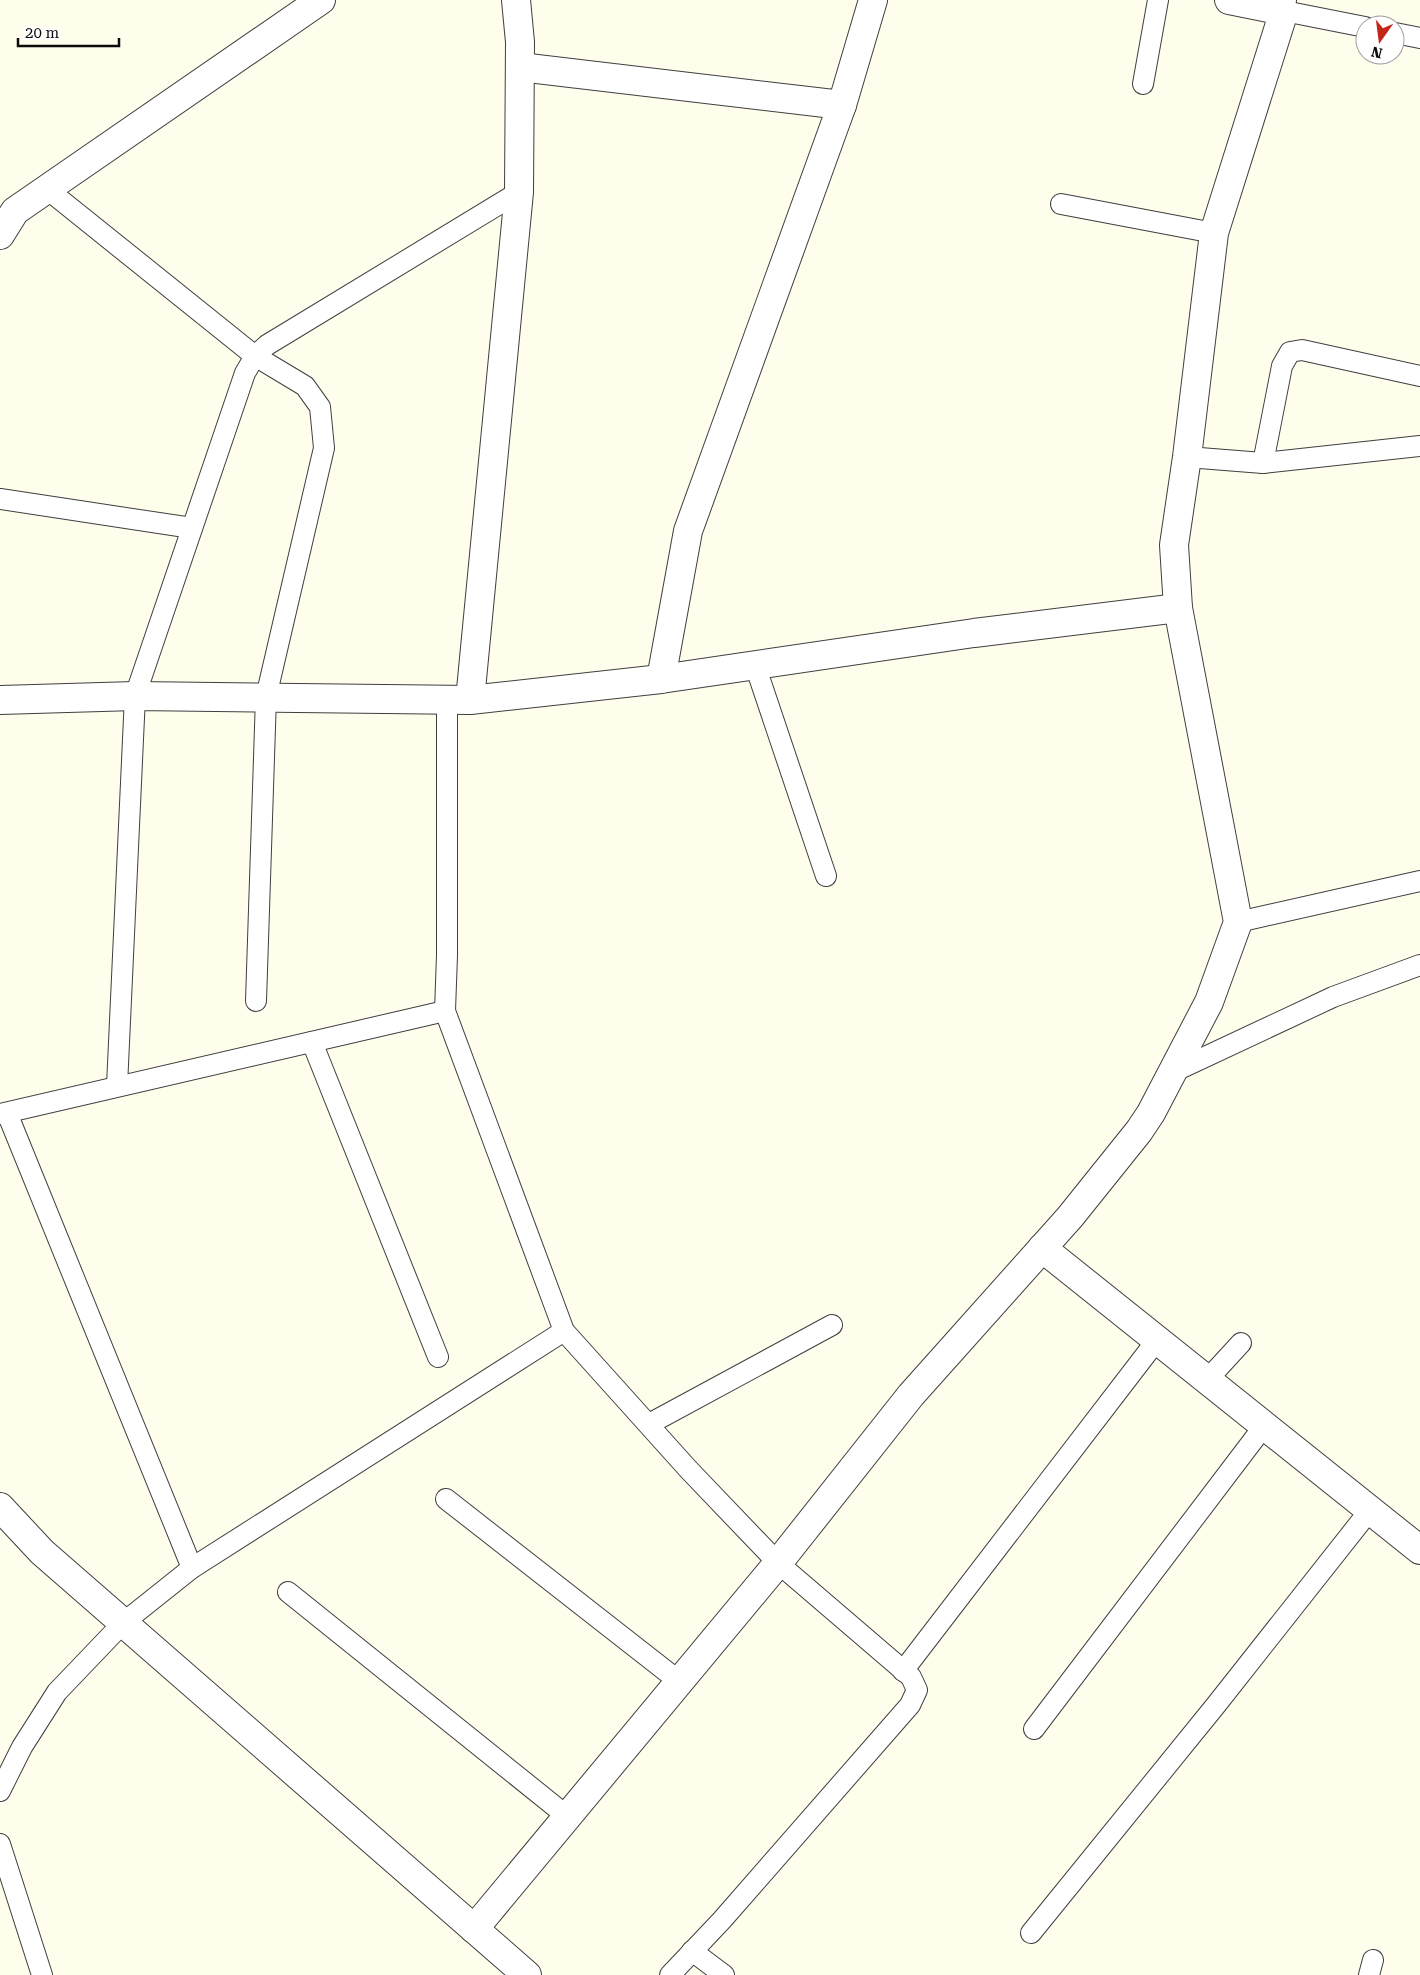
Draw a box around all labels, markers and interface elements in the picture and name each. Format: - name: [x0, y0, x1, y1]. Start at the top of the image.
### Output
- scale bar: [18, 15, 119, 47]
- north arrow: [1355, 15, 1405, 65]
- text: 20 m: [25, 24, 60, 42]
- text: N: [1369, 43, 1384, 62]

